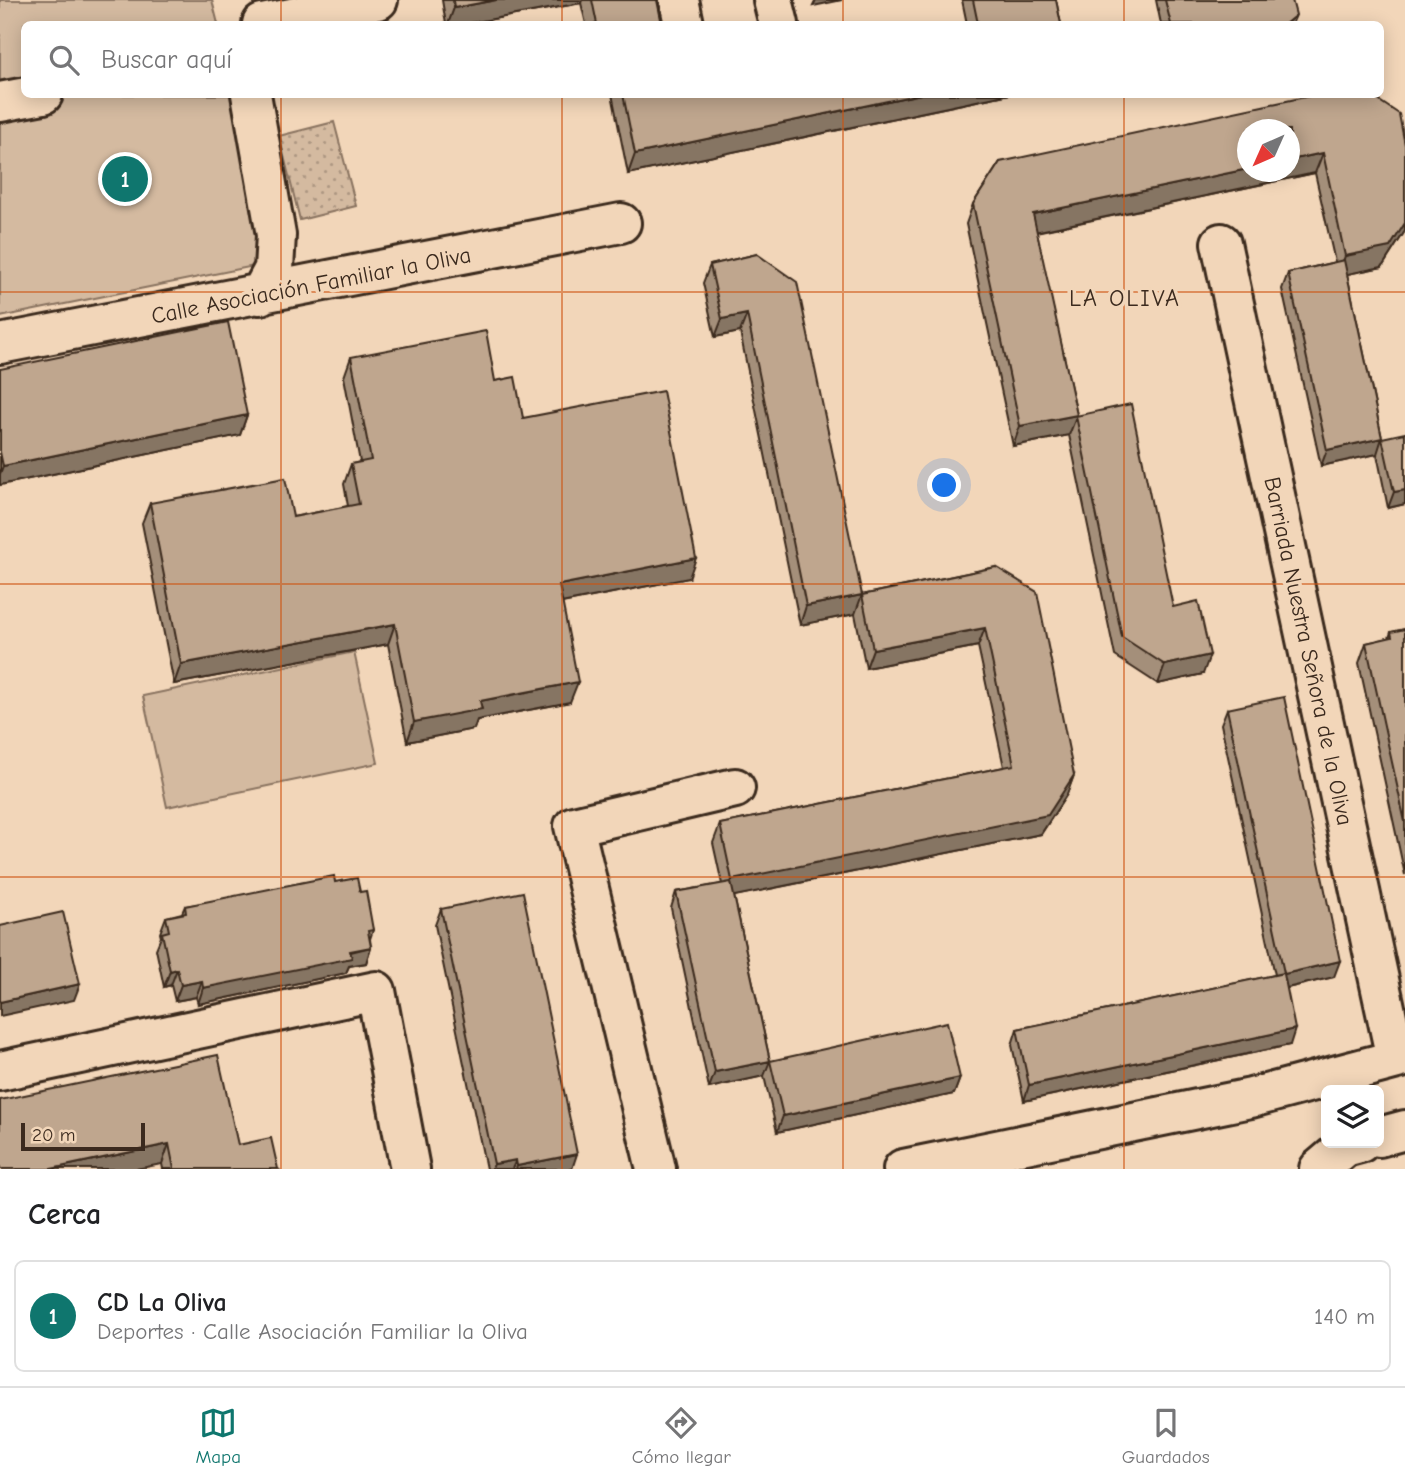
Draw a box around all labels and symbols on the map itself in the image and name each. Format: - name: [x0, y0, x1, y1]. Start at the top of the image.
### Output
- north arrow: [1237, 119, 1300, 182]
- pin: 1: [102, 153, 148, 205]
- street label: Calle Asociación Familiar la Oliva: [149, 241, 473, 330]
- district label: LA OLIVA: [1069, 284, 1181, 312]
- your location: [927, 468, 961, 502]
- street label: Barriada Nuestra Señora de la Oliva: [1258, 474, 1359, 828]
- scale bar: [21, 1120, 145, 1152]

